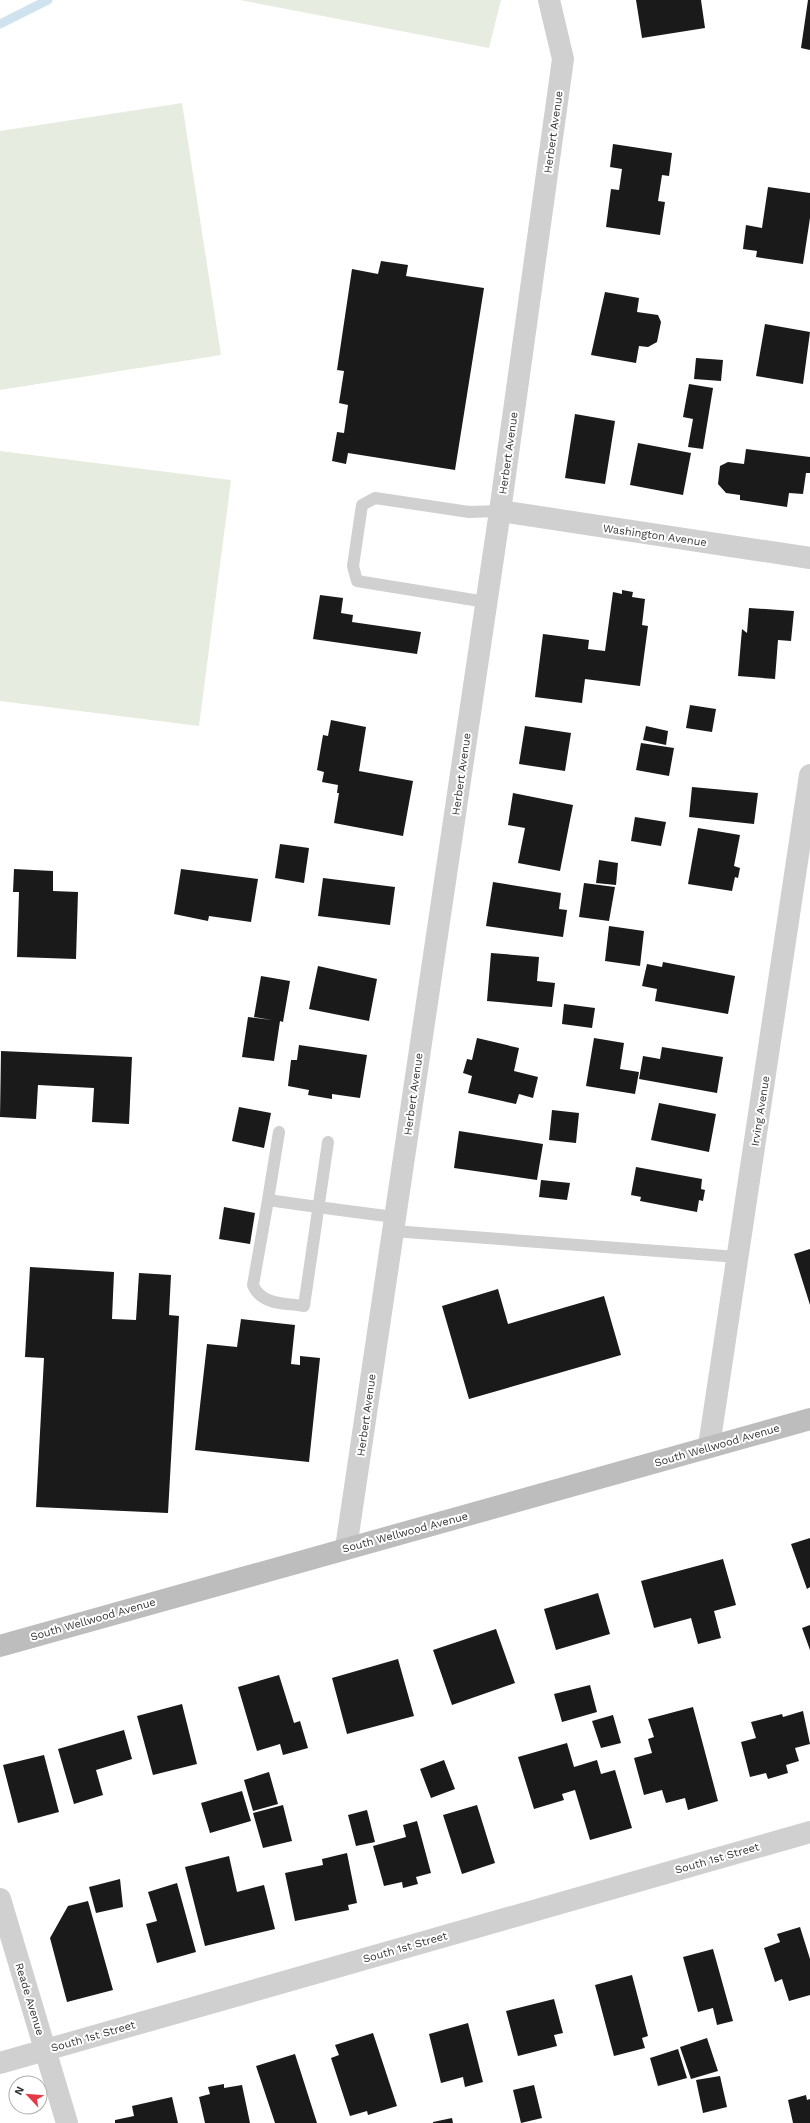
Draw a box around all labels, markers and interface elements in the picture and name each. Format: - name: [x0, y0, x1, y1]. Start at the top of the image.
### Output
- street label: Herbert Avenue: [541, 90, 566, 174]
- street label: Herbert Avenue: [496, 411, 521, 495]
- street label: Washington Avenue: [602, 522, 708, 549]
- street label: Herbert Avenue: [449, 732, 474, 816]
- street label: Herbert Avenue: [401, 1052, 426, 1136]
- street label: Irving Avenue: [749, 1075, 772, 1147]
- street label: Herbert Avenue: [354, 1373, 379, 1457]
- street label: South Wellwood Avenue: [653, 1421, 781, 1470]
- street label: South Wellwood Avenue: [341, 1509, 469, 1556]
- street label: South Wellwood Avenue: [29, 1595, 157, 1644]
- street label: South 1st Street: [674, 1840, 761, 1877]
- street label: South 1st Street: [362, 1929, 449, 1966]
- street label: Reade Avenue: [12, 1961, 47, 2037]
- street label: South 1st Street: [50, 2018, 137, 2055]
- north arrow: [8, 2075, 48, 2115]
- text: N: [12, 2084, 27, 2097]

